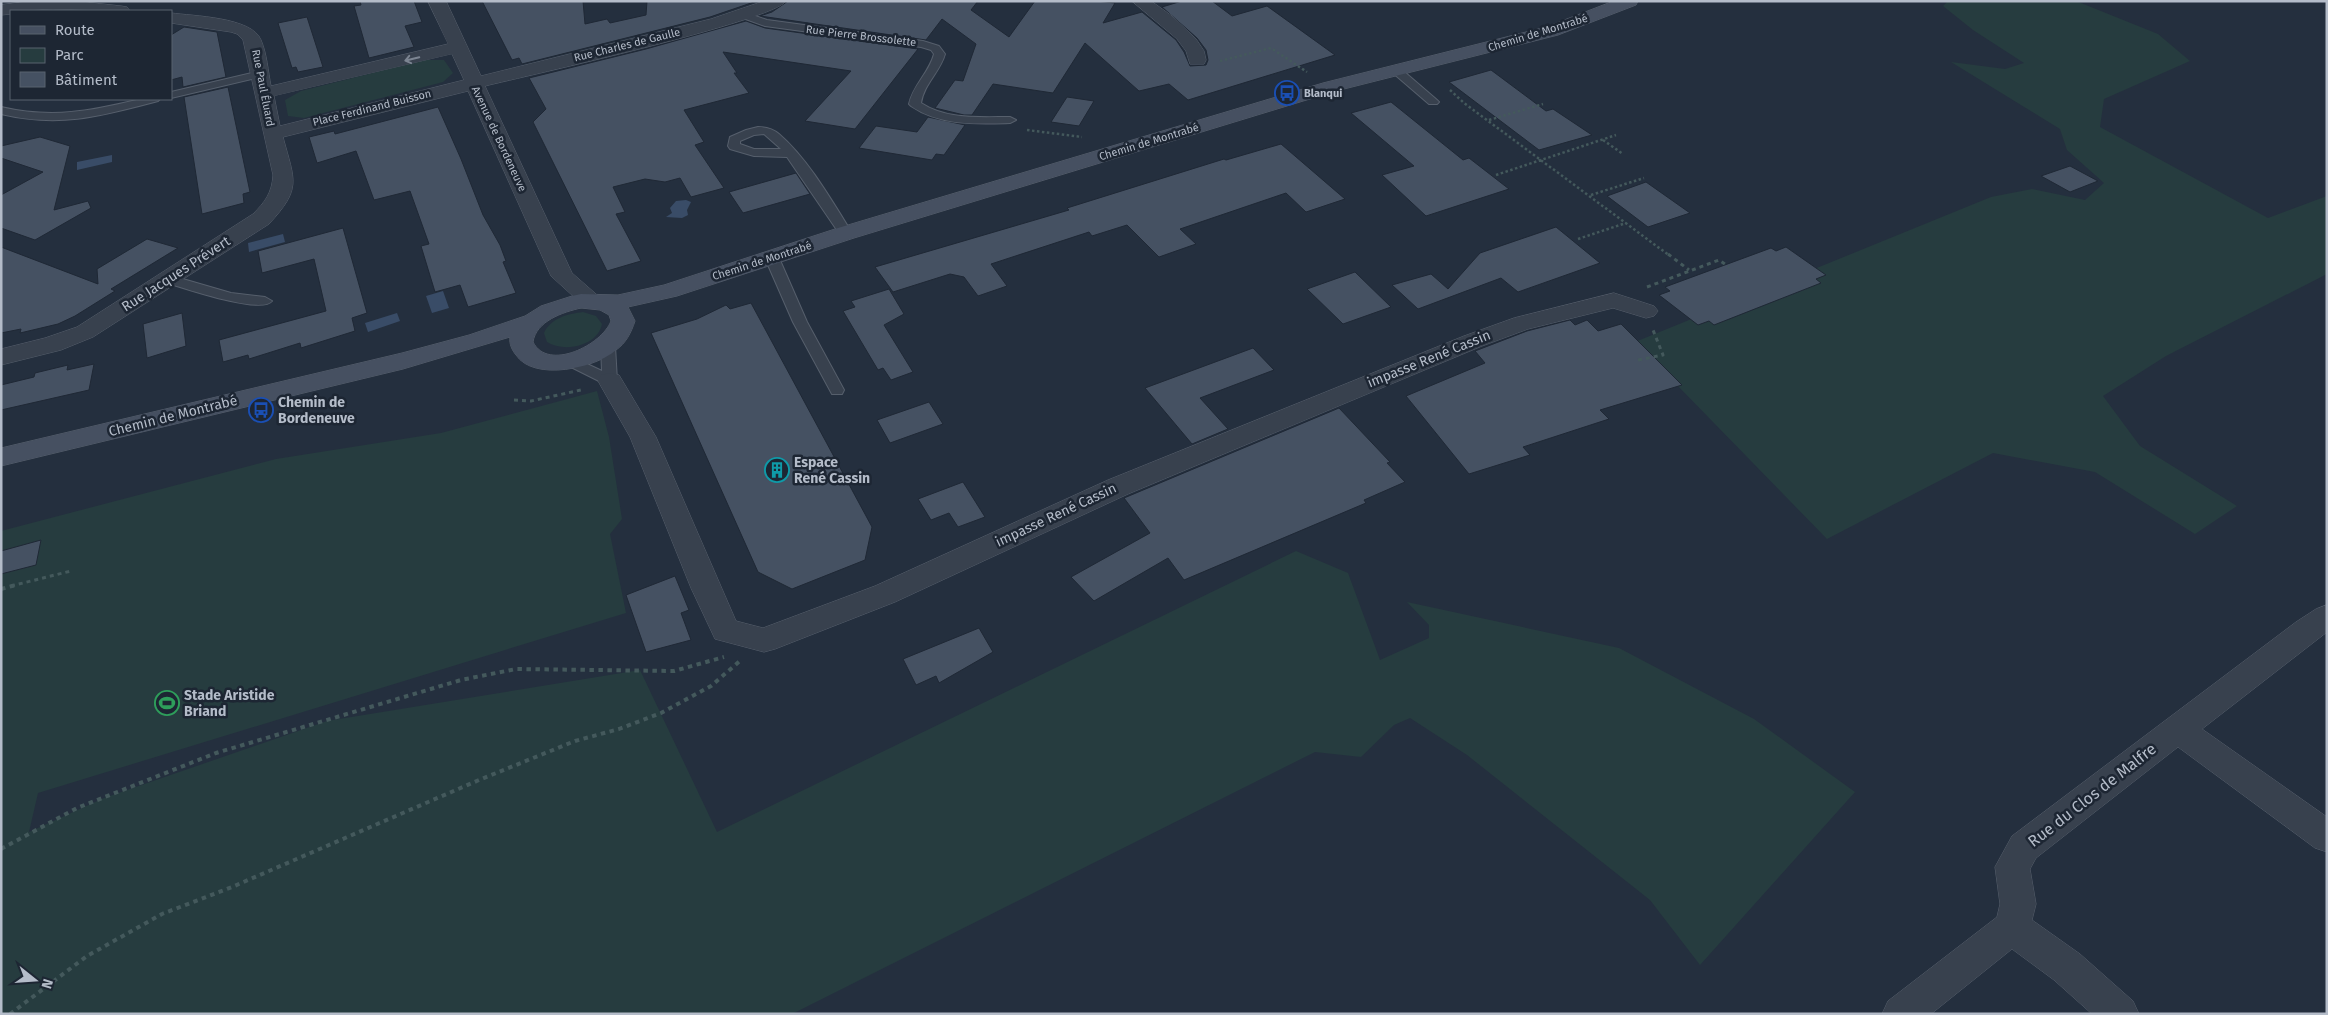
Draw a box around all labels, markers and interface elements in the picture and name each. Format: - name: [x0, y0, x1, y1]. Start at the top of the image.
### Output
- legend: [10, 10, 172, 100]
- street label: Chemin de Montrabé: [1487, 12, 1589, 54]
- text: Route: [55, 21, 95, 39]
- street label: Rue Pierre Brossolette: [805, 23, 917, 49]
- street label: Rue Charles de Gaulle: [572, 25, 682, 65]
- text: Parc: [55, 46, 84, 64]
- street label: Rue Paul Éluard: [249, 48, 278, 128]
- one-way arrow: [404, 55, 420, 64]
- text: Bâtiment: [55, 71, 118, 89]
- bus stop icon: Blanqui: [1274, 80, 1300, 106]
- street label: Avenue de Bordeneuve: [469, 84, 529, 194]
- street label: Place Ferdinand Buisson: [311, 87, 433, 129]
- place label: Blanqui: [1304, 87, 1342, 100]
- street label: Chemin de Montrabé: [1098, 121, 1200, 163]
- street label: Rue Jacques Prévert: [119, 232, 234, 315]
- street label: Chemin de Montrabé: [711, 239, 813, 283]
- street label: impasse René Cassin: [1365, 326, 1493, 392]
- street label: Chemin de Montrabé: [107, 392, 239, 440]
- place label: Chemin de Bordeneuve: [278, 394, 355, 427]
- bus stop icon: Chemin de Bordeneuve: [248, 397, 274, 423]
- place label: Espace René Cassin: [794, 454, 870, 487]
- building icon: Espace René Cassin: [764, 457, 790, 483]
- street label: impasse René Cassin: [993, 479, 1119, 551]
- place label: Stade Aristide Briand: [184, 687, 275, 720]
- sports icon: Stade Aristide Briand: [154, 690, 180, 716]
- street label: Rue du Clos de Malfre: [2024, 739, 2160, 851]
- north arrow: [10, 955, 60, 1005]
- text: N: [37, 977, 56, 991]

